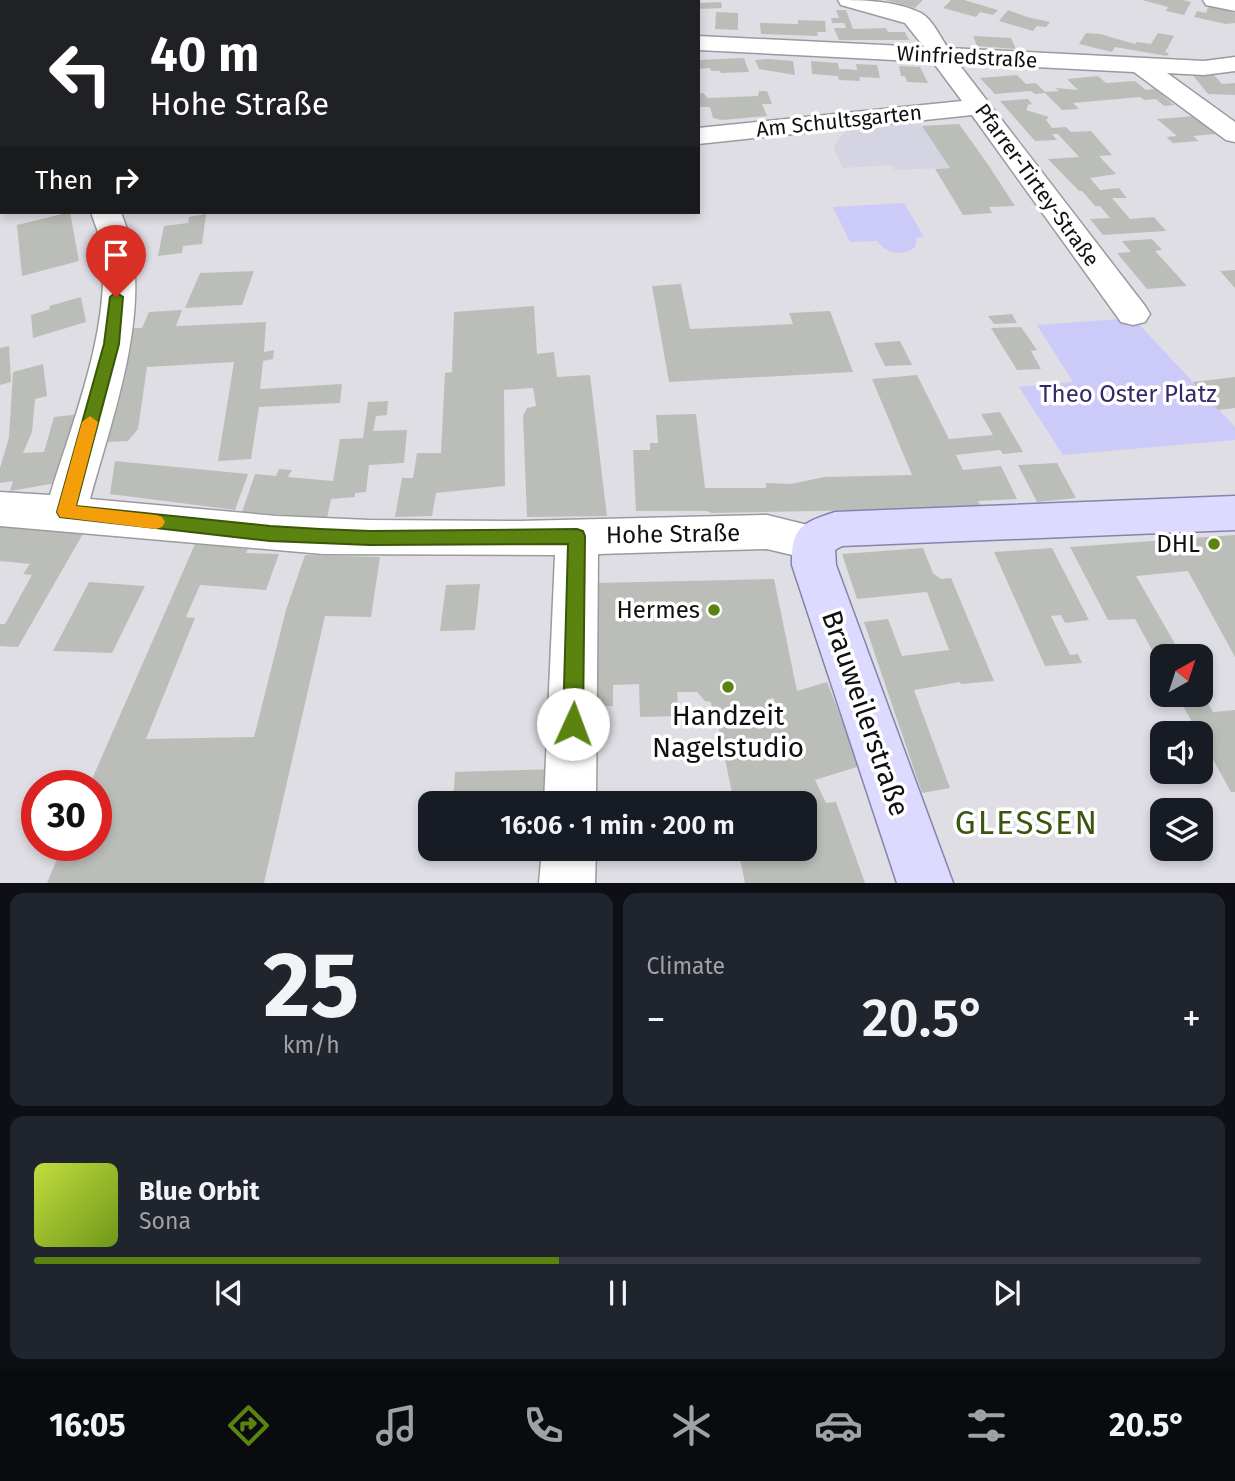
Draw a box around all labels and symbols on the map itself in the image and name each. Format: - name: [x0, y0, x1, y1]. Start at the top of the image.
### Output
- street label: Winfriedstraße: [896, 40, 1038, 74]
- street label: Am Schultsgarten: [755, 99, 923, 143]
- street label: Pfarrer-Tirtey-Straße: [969, 99, 1105, 271]
- pin: [86, 225, 146, 297]
- park label: Theo Oster Platz: [1039, 380, 1217, 408]
- street label: Hohe Straße: [606, 519, 740, 549]
- place label: DHL: [1156, 530, 1200, 558]
- marker: DHL: [1206, 536, 1222, 552]
- place label: Hermes: [616, 596, 700, 624]
- marker: Hermes: [706, 602, 722, 618]
- street label: Brauweilerstraße: [815, 606, 916, 820]
- north arrow: [1150, 644, 1213, 707]
- marker: Handzeit Nagelstudio: [720, 679, 736, 695]
- position arrow: [536, 687, 610, 761]
- place label: Handzeit Nagelstudio: [652, 699, 804, 764]
- speed limit sign: 30: [21, 770, 112, 861]
- district label: GLESSEN: [955, 803, 1099, 843]

